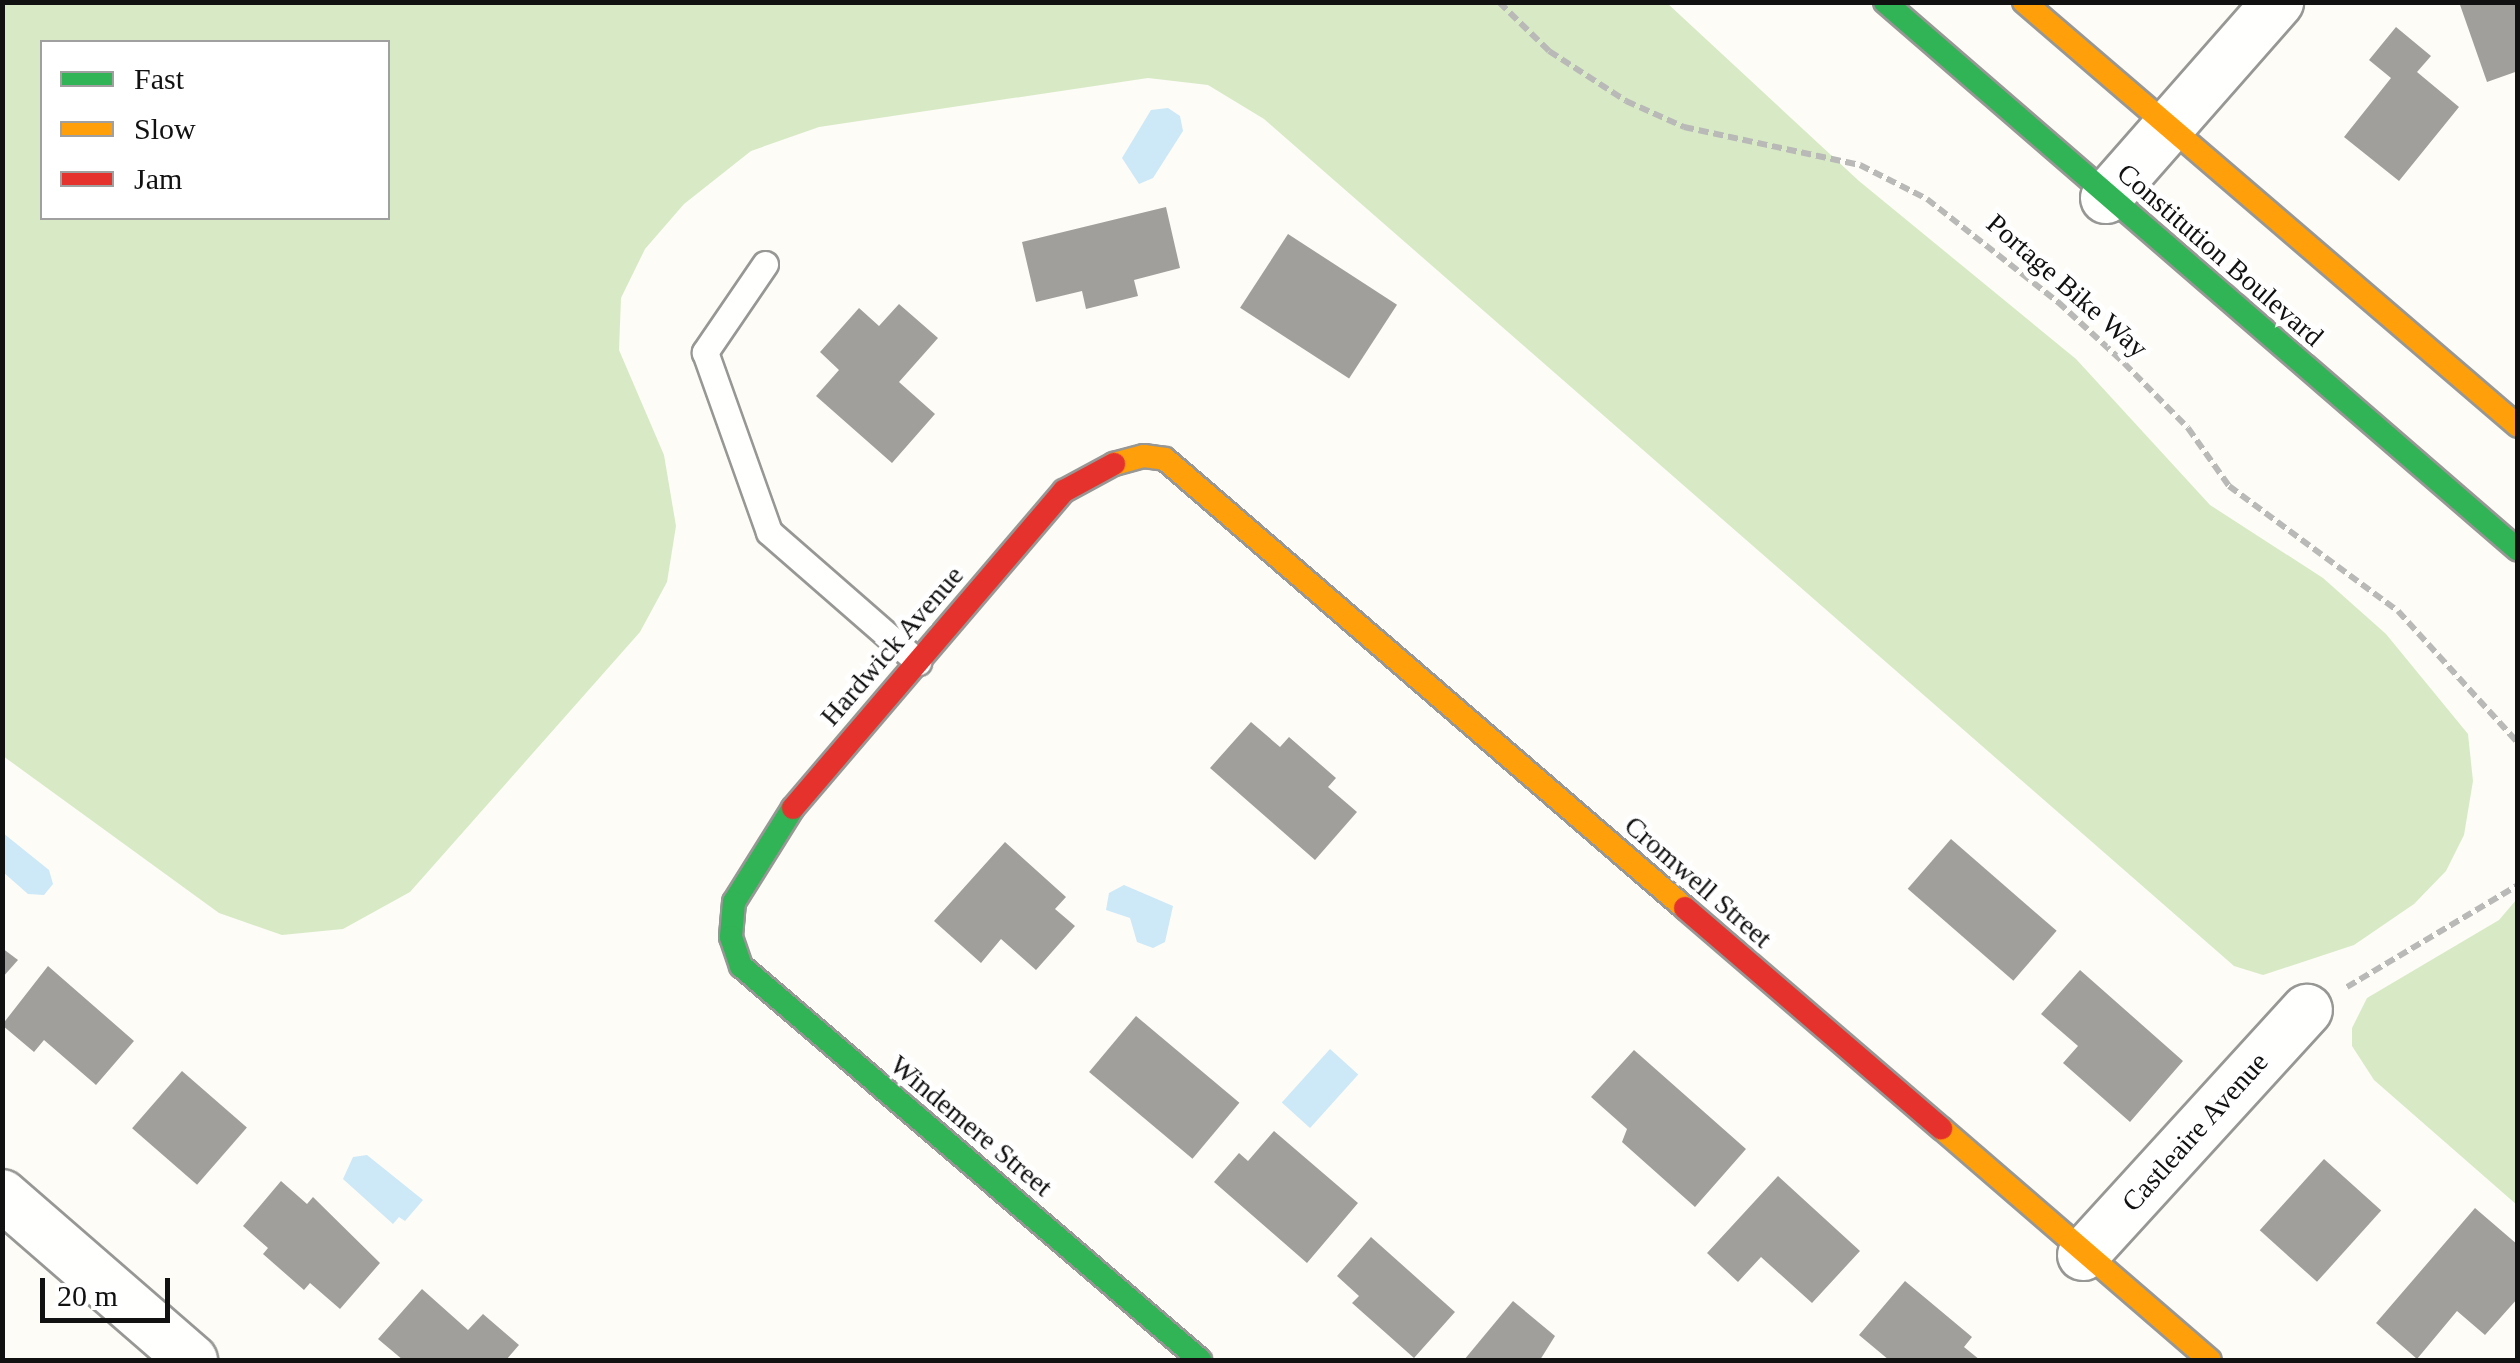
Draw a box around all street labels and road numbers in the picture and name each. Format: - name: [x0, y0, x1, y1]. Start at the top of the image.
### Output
- street label: Constitution Boulevard: [2110, 156, 2330, 354]
- street label: Portage Bike Way: [1979, 207, 2155, 365]
- street label: Hardwick Avenue: [813, 559, 971, 733]
- street label: Cromwell Street: [1617, 809, 1779, 955]
- street label: Castleaire Avenue: [2114, 1045, 2276, 1219]
- street label: Windemere Street: [883, 1048, 1059, 1204]

